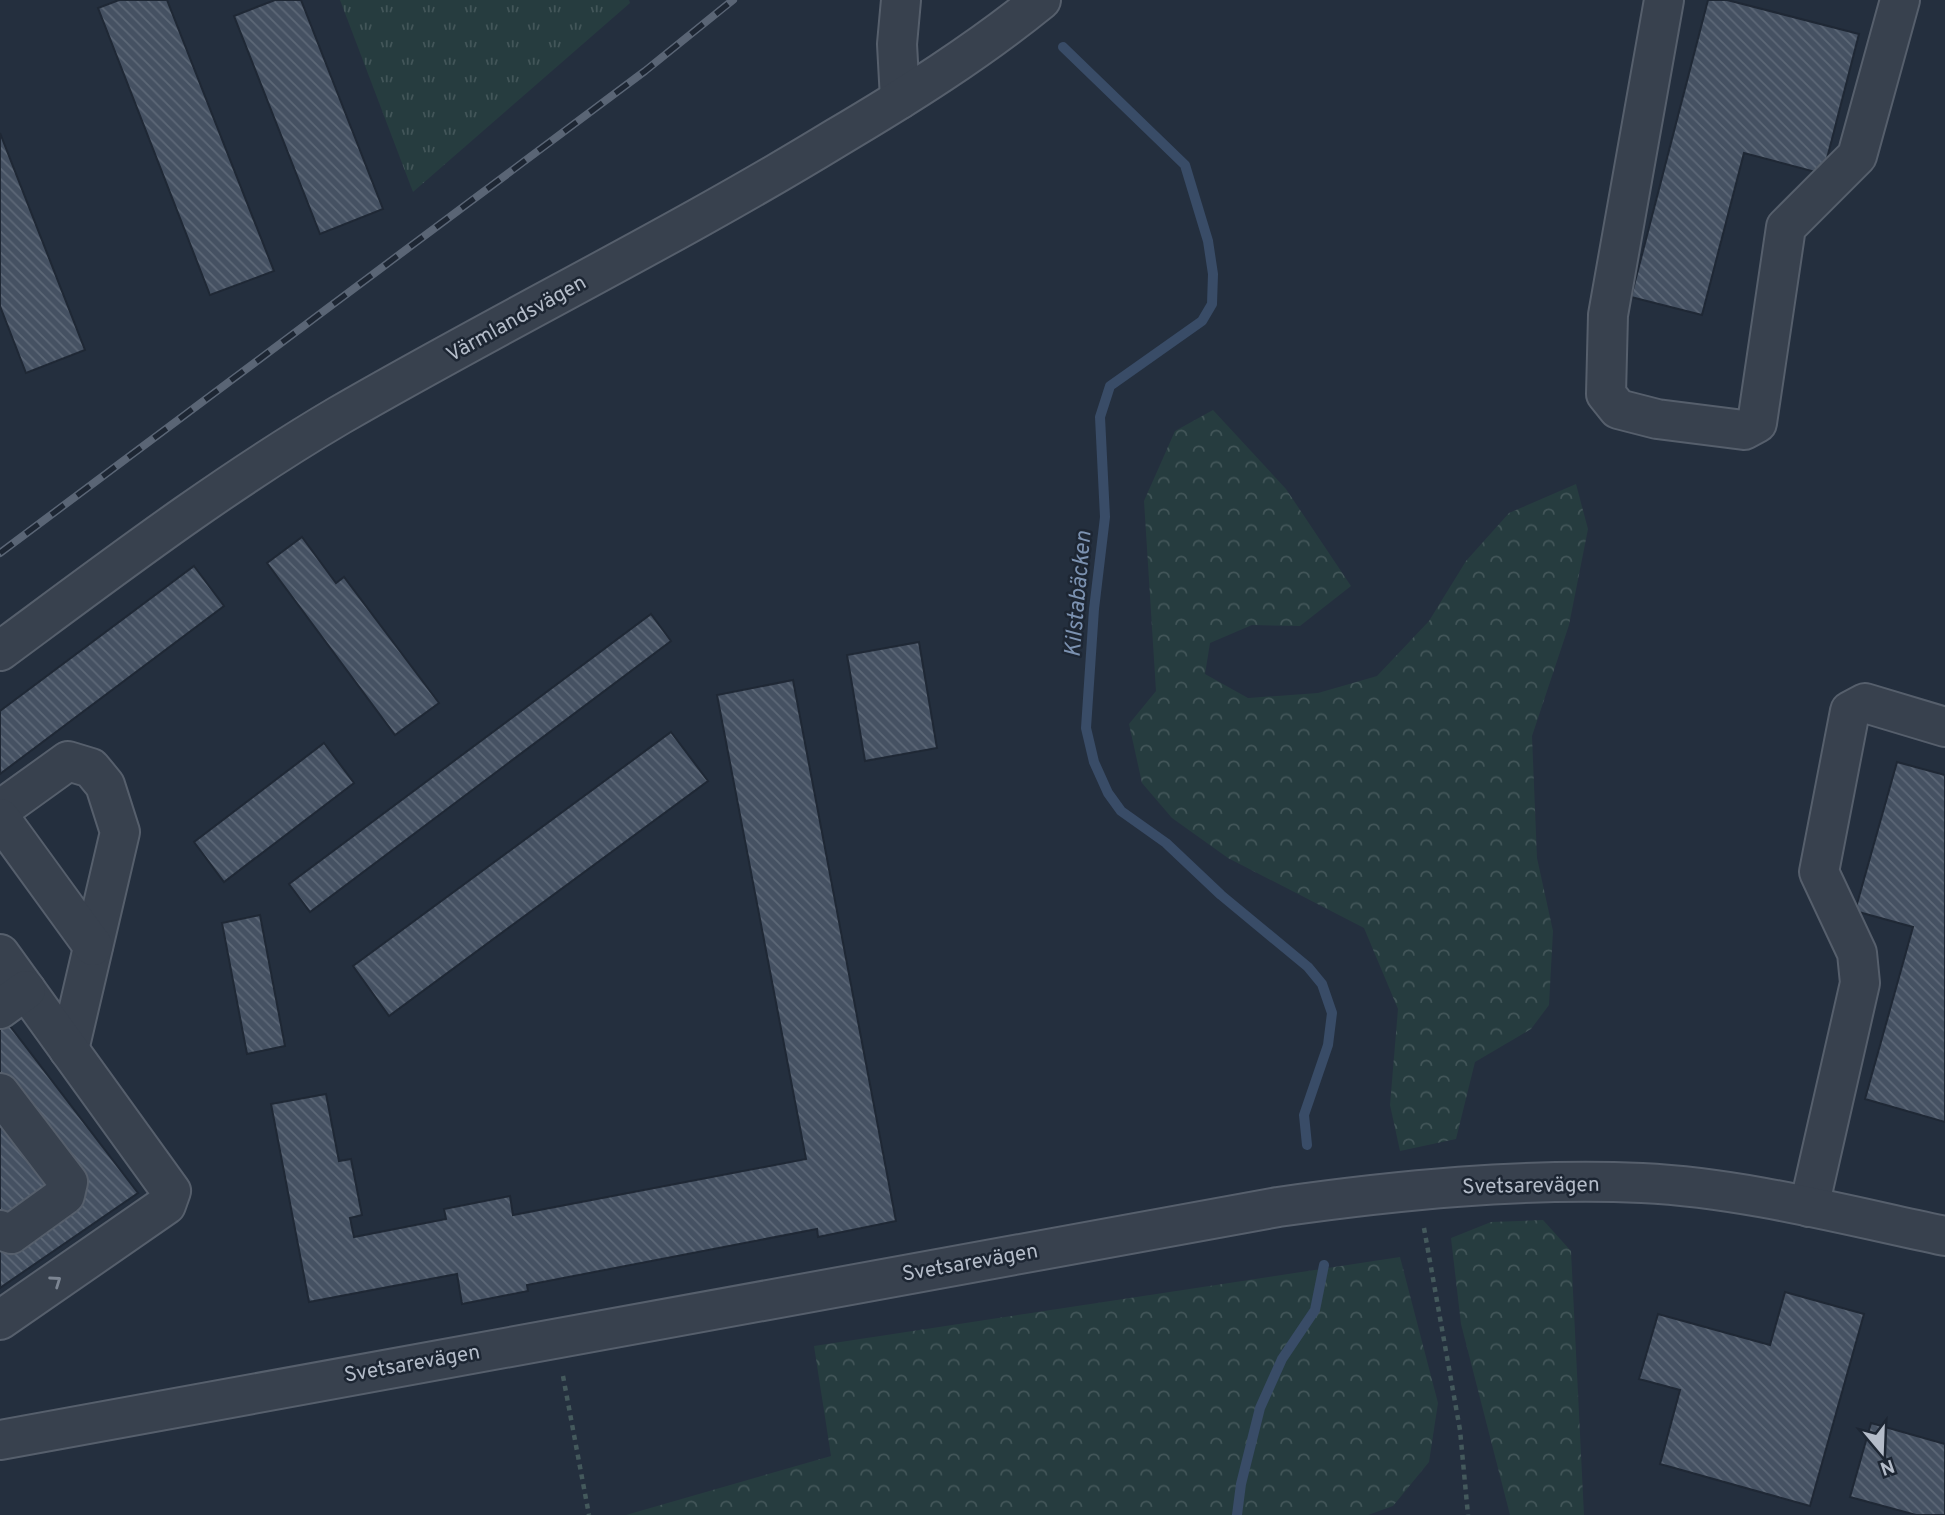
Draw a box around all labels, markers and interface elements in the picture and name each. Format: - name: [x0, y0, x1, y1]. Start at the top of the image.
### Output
- street label: Värmlandsvägen: [442, 270, 591, 369]
- water label: Kilstabäcken: [1060, 529, 1099, 659]
- street label: Svetsarevägen: [1462, 1172, 1600, 1201]
- street label: Svetsarevägen: [900, 1238, 1040, 1289]
- one-way arrow: [48, 1277, 61, 1289]
- street label: Svetsarevägen: [342, 1339, 482, 1390]
- north arrow: [1847, 1417, 1917, 1487]
- text: N: [1877, 1453, 1897, 1480]

